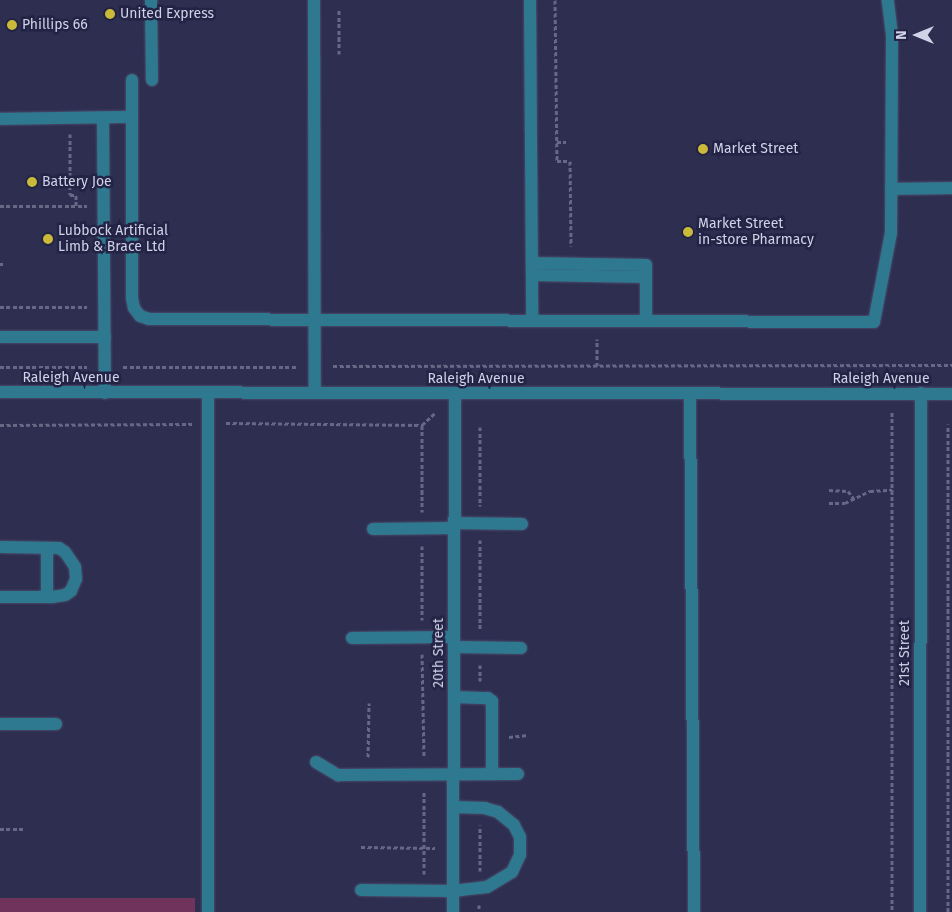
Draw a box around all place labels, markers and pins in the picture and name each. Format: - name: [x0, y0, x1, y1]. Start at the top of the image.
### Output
- place label: United Express: [120, 6, 214, 22]
- marker: United Express: [104, 8, 116, 20]
- place label: Phillips 66: [22, 17, 88, 33]
- marker: Phillips 66: [6, 19, 18, 31]
- place label: Market Street: [713, 141, 798, 157]
- marker: Market Street: [697, 143, 709, 155]
- place label: Battery Joe: [42, 174, 112, 190]
- marker: Battery Joe: [26, 176, 38, 188]
- place label: Market Street in-store Pharmacy: [698, 216, 814, 248]
- place label: Lubbock Artificial Limb & Brace Ltd: [58, 223, 168, 256]
- marker: Market Street in-store Pharmacy: [682, 226, 694, 238]
- marker: Lubbock Artificial Limb & Brace Ltd: [42, 233, 54, 245]

